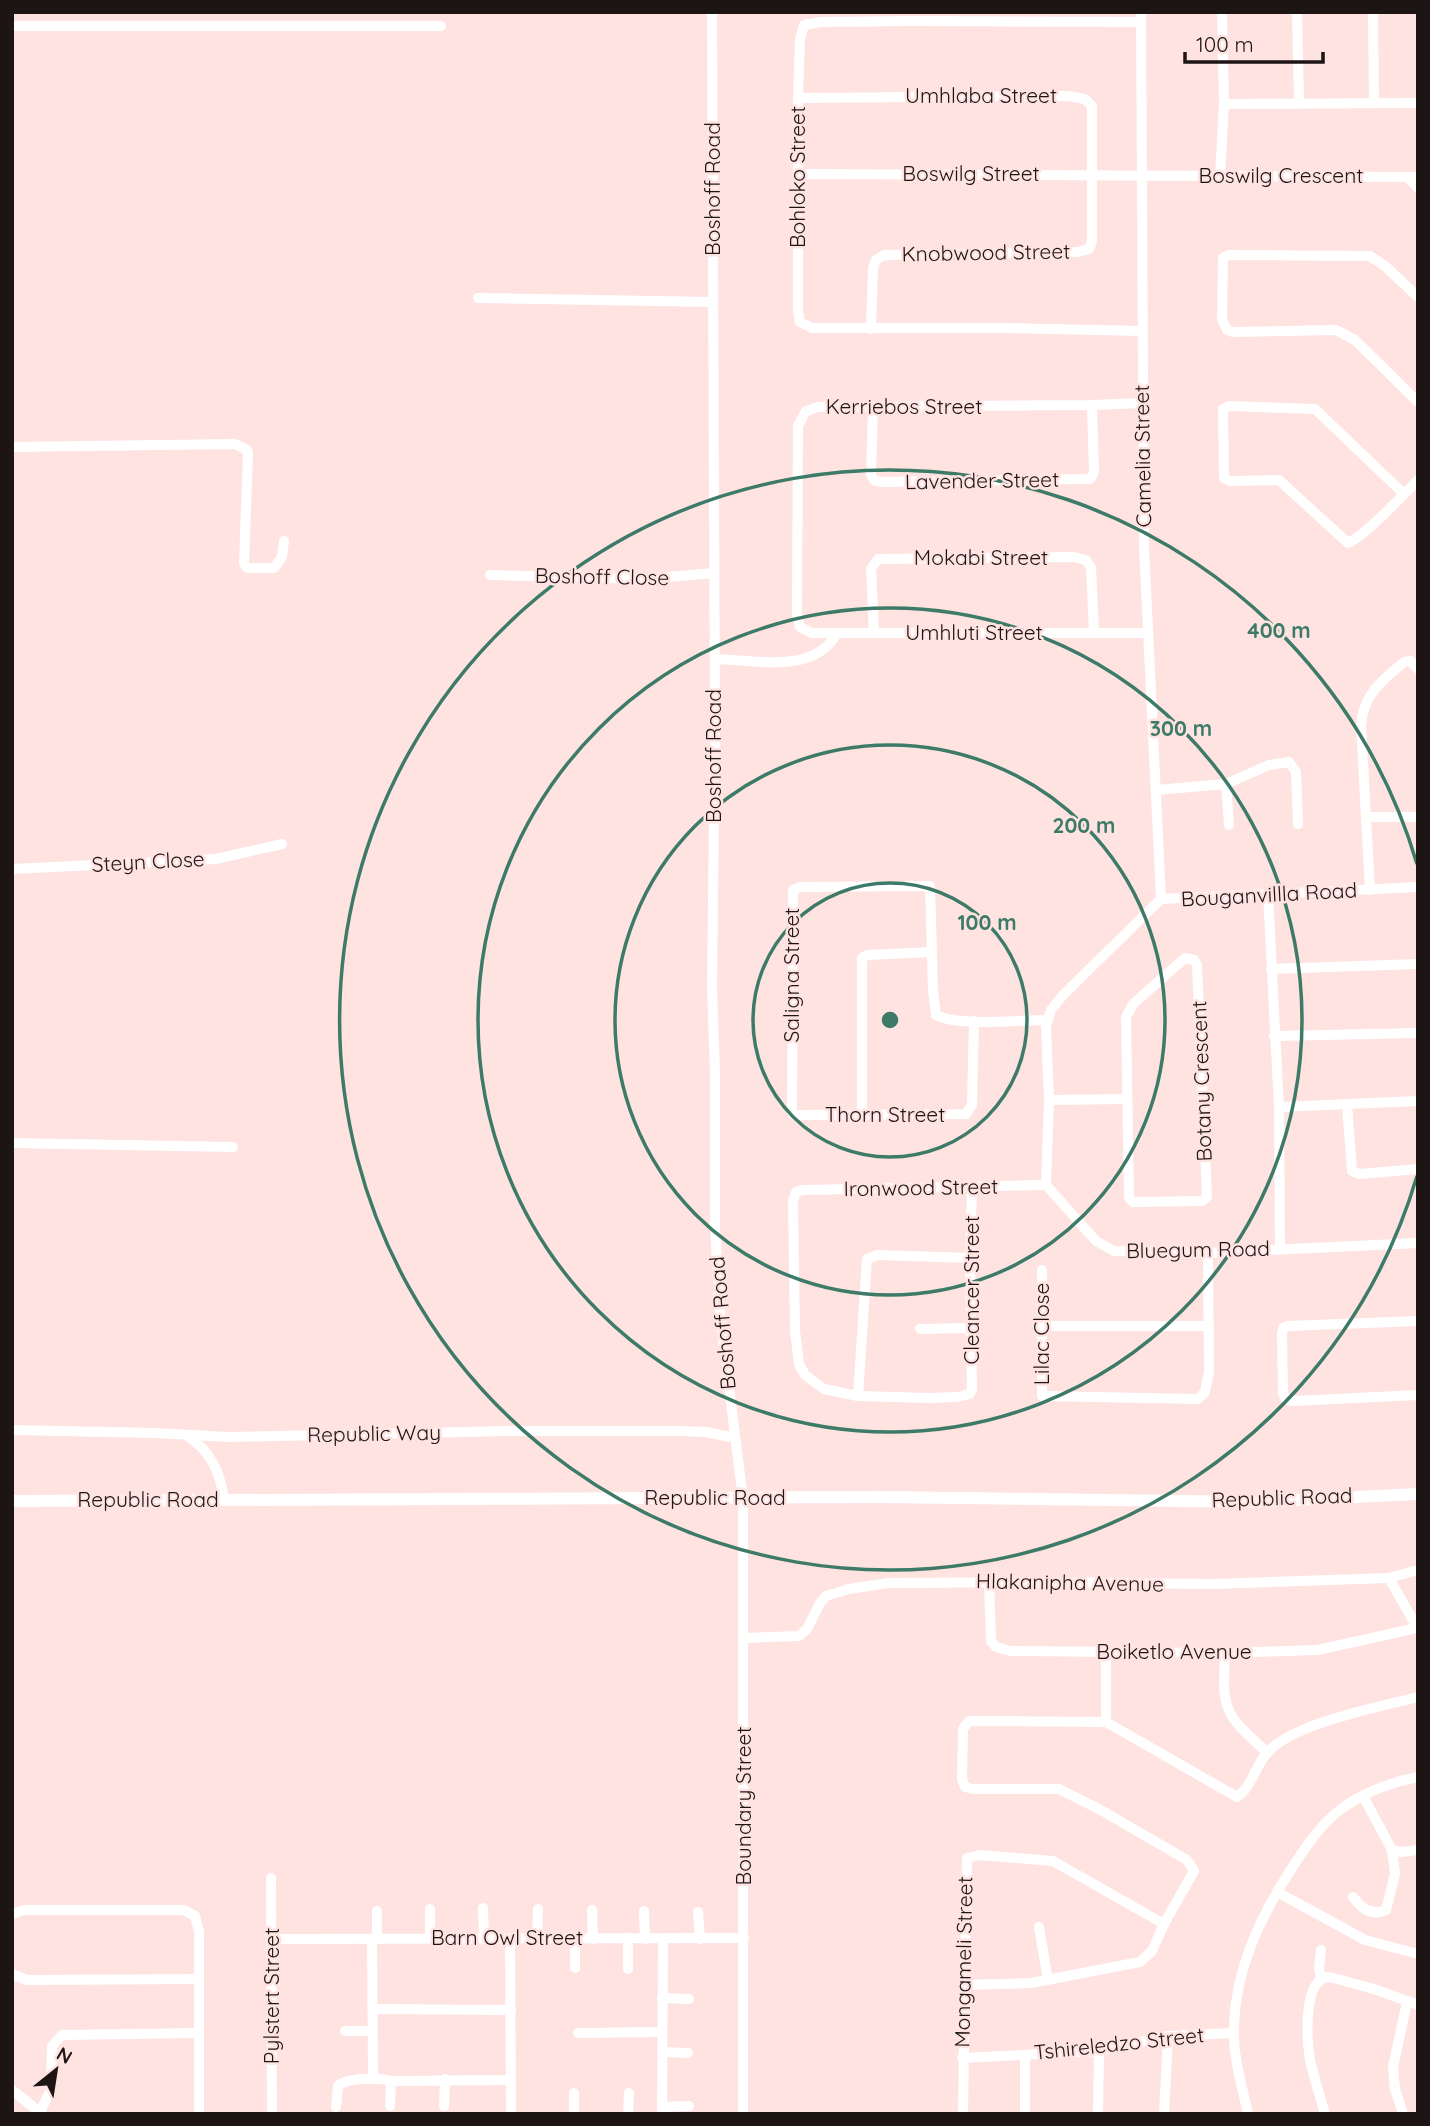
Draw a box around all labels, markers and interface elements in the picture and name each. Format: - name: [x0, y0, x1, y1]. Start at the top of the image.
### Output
- scale bar: [1185, 21, 1323, 65]
- text: 100 m: [1196, 31, 1254, 57]
- street label: Umhlaba Street: [905, 82, 1057, 108]
- street label: Bohloko Street: [784, 106, 810, 248]
- street label: Boshoff Road: [699, 122, 725, 256]
- street label: Boswilg Street: [902, 160, 1040, 186]
- street label: Boswilg Crescent: [1199, 162, 1363, 188]
- street label: Knobwood Street: [901, 238, 1070, 266]
- street label: Camelia Street: [1128, 384, 1156, 528]
- street label: Kerriebos Street: [826, 393, 982, 419]
- street label: Lavender Street: [905, 466, 1059, 494]
- street label: Mokabi Street: [914, 544, 1048, 570]
- street label: Boshoff Close: [535, 562, 669, 590]
- text: 400 m: [1247, 617, 1311, 643]
- street label: Umhluti Street: [905, 619, 1043, 645]
- street label: Boshoff Road: [700, 689, 726, 823]
- text: 300 m: [1150, 715, 1212, 741]
- text: 200 m: [1053, 812, 1115, 838]
- street label: Steyn Close: [91, 845, 205, 877]
- street label: Bouganvillla Road: [1180, 876, 1358, 912]
- street label: Saligna Street: [778, 908, 804, 1042]
- text: 100 m: [957, 909, 1017, 935]
- street label: Botany Crescent: [1185, 1000, 1217, 1162]
- centre of rings: [878, 1008, 902, 1032]
- street label: Thorn Street: [825, 1101, 945, 1127]
- street label: Ironwood Street: [843, 1173, 999, 1201]
- street label: Cleancer Street: [958, 1215, 984, 1365]
- street label: Bluegum Road: [1126, 1235, 1270, 1263]
- street label: Boshoff Road: [703, 1255, 741, 1391]
- street label: Lilac Close: [1028, 1283, 1054, 1385]
- street label: Republic Way: [307, 1419, 441, 1447]
- street label: Republic Road: [1211, 1482, 1353, 1512]
- street label: Republic Road: [644, 1484, 786, 1510]
- street label: Republic Road: [77, 1486, 219, 1512]
- street label: Hlakanipha Avenue: [976, 1567, 1164, 1597]
- street label: Boiketlo Avenue: [1096, 1638, 1252, 1664]
- street label: Boundary Street: [730, 1726, 756, 1886]
- street label: Mongameli Street: [949, 1876, 977, 2048]
- street label: Barn Owl Street: [431, 1924, 583, 1950]
- street label: Pylstert Street: [258, 1928, 284, 2064]
- street label: Tshireledzo Street: [1033, 2021, 1205, 2065]
- north arrow: [21, 2035, 91, 2105]
- text: N: [52, 2041, 77, 2069]

